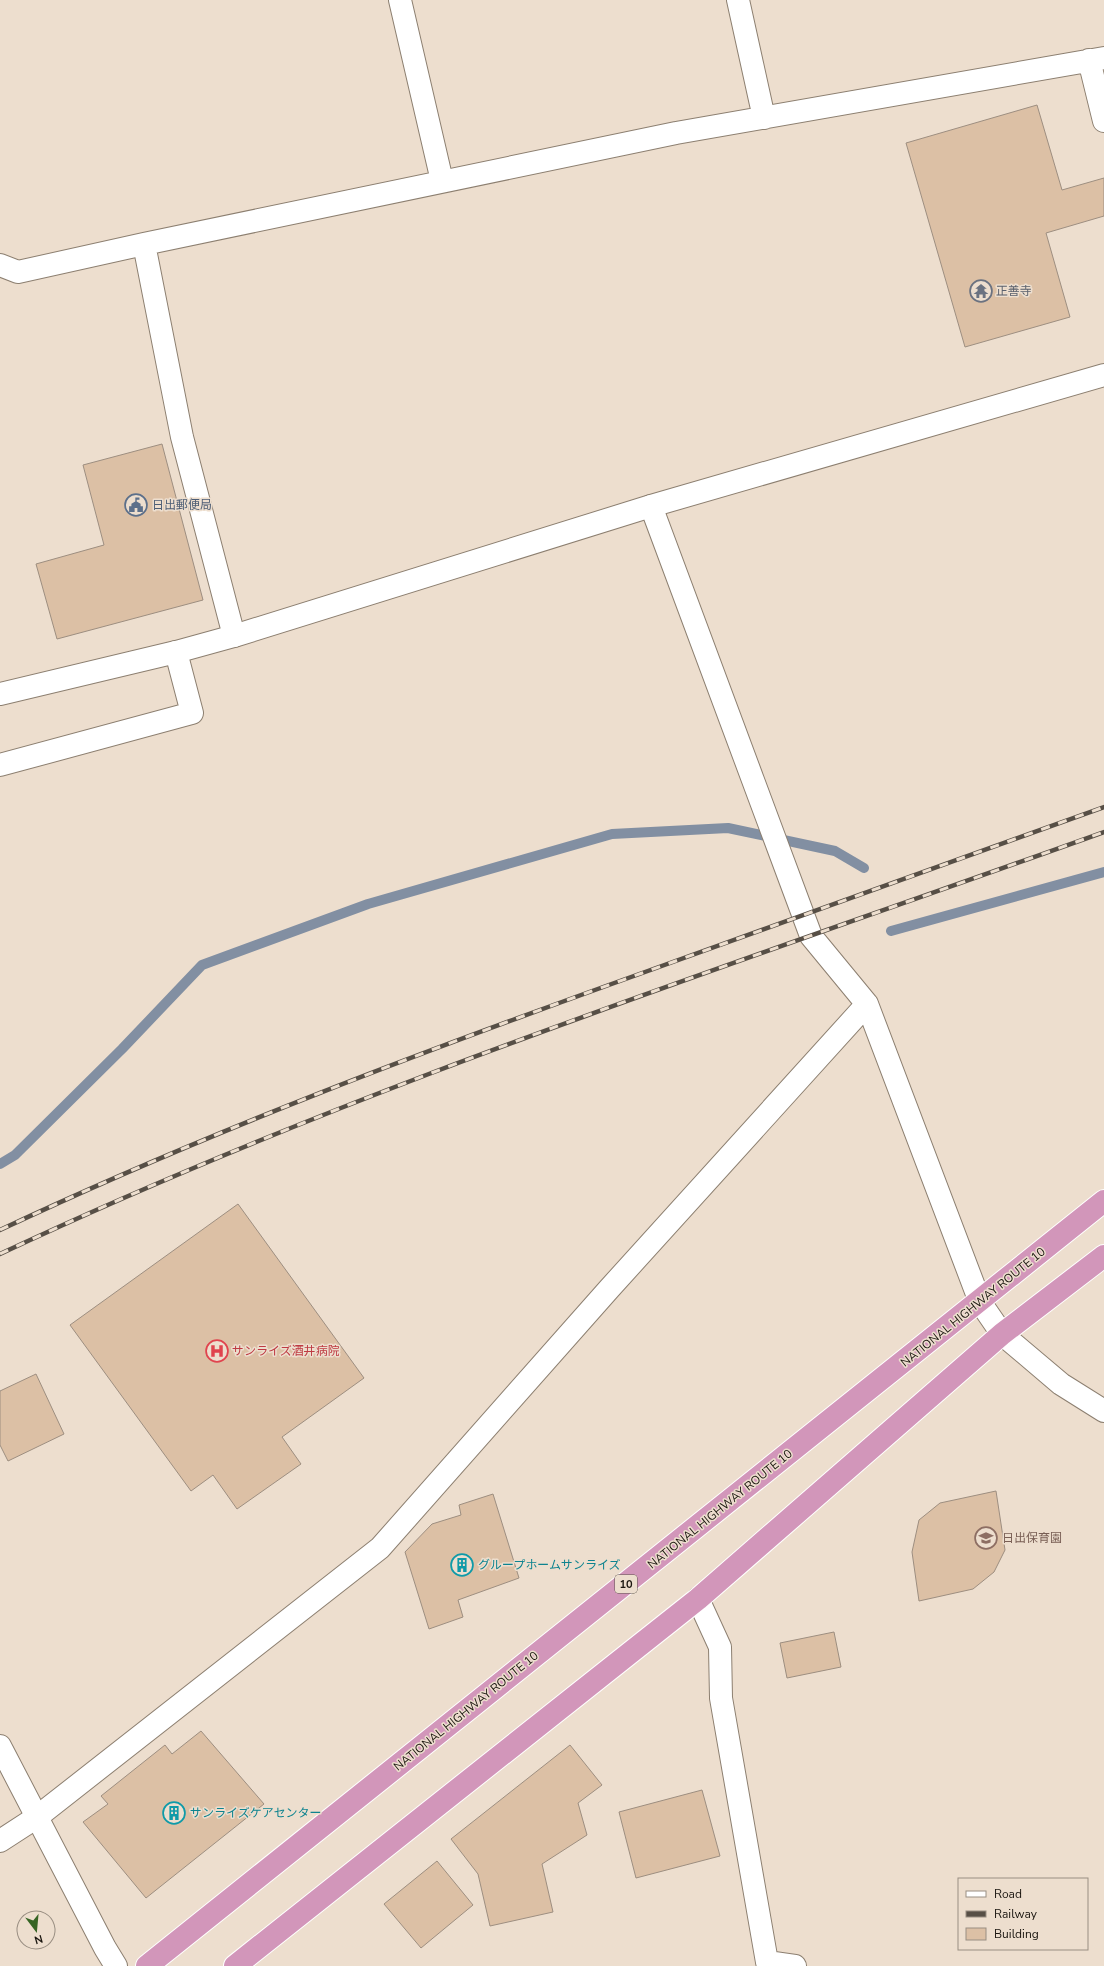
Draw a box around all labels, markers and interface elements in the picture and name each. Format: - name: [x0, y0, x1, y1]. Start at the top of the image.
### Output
- temple icon: 正善寺: [968, 278, 994, 304]
- place label: 正善寺: [996, 283, 1032, 299]
- public building icon: 日出郵便局: [123, 492, 149, 518]
- place label: 日出郵便局: [152, 497, 212, 513]
- street label: NATIONAL HIGHWAY ROUTE 10: [897, 1244, 1049, 1370]
- hospital icon: サンライズ酒井病院: [204, 1338, 230, 1364]
- place label: サンライズ酒井病院: [232, 1343, 340, 1359]
- street label: NATIONAL HIGHWAY ROUTE 10: [644, 1446, 796, 1572]
- school or university icon: 日出保育園: [973, 1525, 999, 1551]
- place label: 日出保育園: [1002, 1530, 1062, 1546]
- building icon: グループホームサンライズ: [449, 1552, 475, 1578]
- place label: グループホームサンライズ: [478, 1557, 621, 1573]
- road number: 10: [615, 1575, 637, 1593]
- street label: NATIONAL HIGHWAY ROUTE 10: [390, 1648, 542, 1774]
- building icon: サンライズケアセンター: [161, 1800, 187, 1826]
- place label: サンライズケアセンター: [190, 1805, 321, 1821]
- legend: [958, 1878, 1088, 1950]
- text: Road: [994, 1886, 1022, 1902]
- text: Railway: [994, 1906, 1038, 1922]
- north arrow: [16, 1910, 56, 1950]
- text: Building: [994, 1926, 1039, 1942]
- text: N: [33, 1931, 45, 1947]

